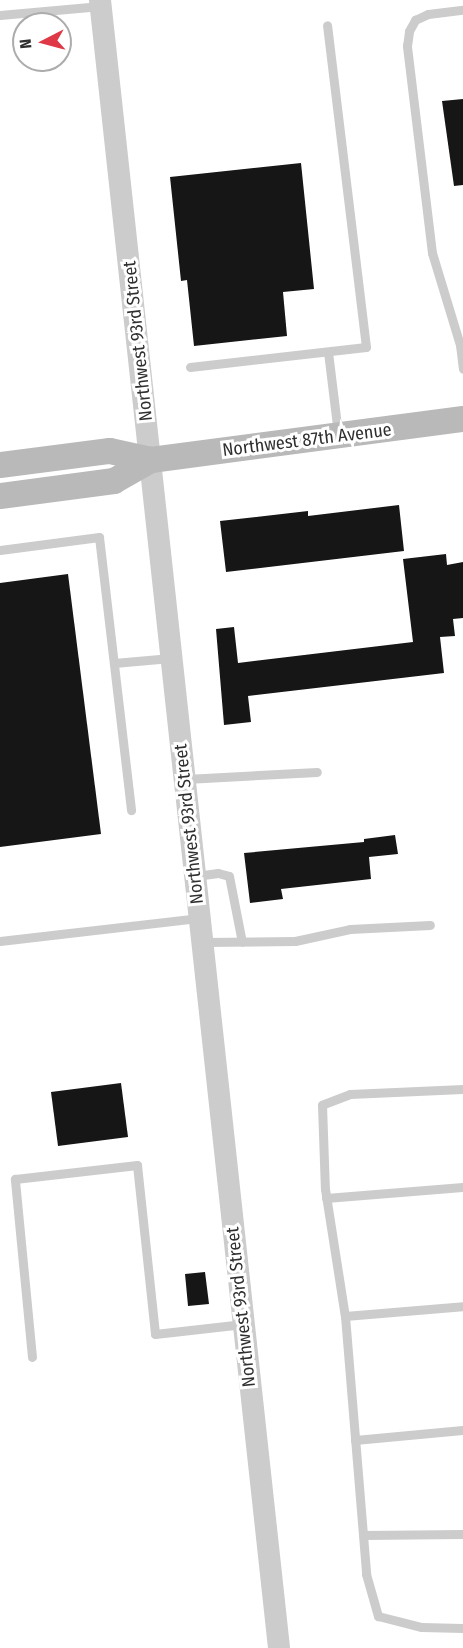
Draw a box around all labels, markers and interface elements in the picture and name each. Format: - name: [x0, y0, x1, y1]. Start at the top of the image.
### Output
- north arrow: [12, 12, 72, 72]
- text: N: [16, 38, 36, 49]
- street label: Northwest 93rd Street: [119, 260, 157, 422]
- street label: Northwest 87th Avenue: [221, 419, 393, 461]
- street label: Northwest 93rd Street: [170, 743, 208, 905]
- street label: Northwest 93rd Street: [222, 1226, 260, 1388]

